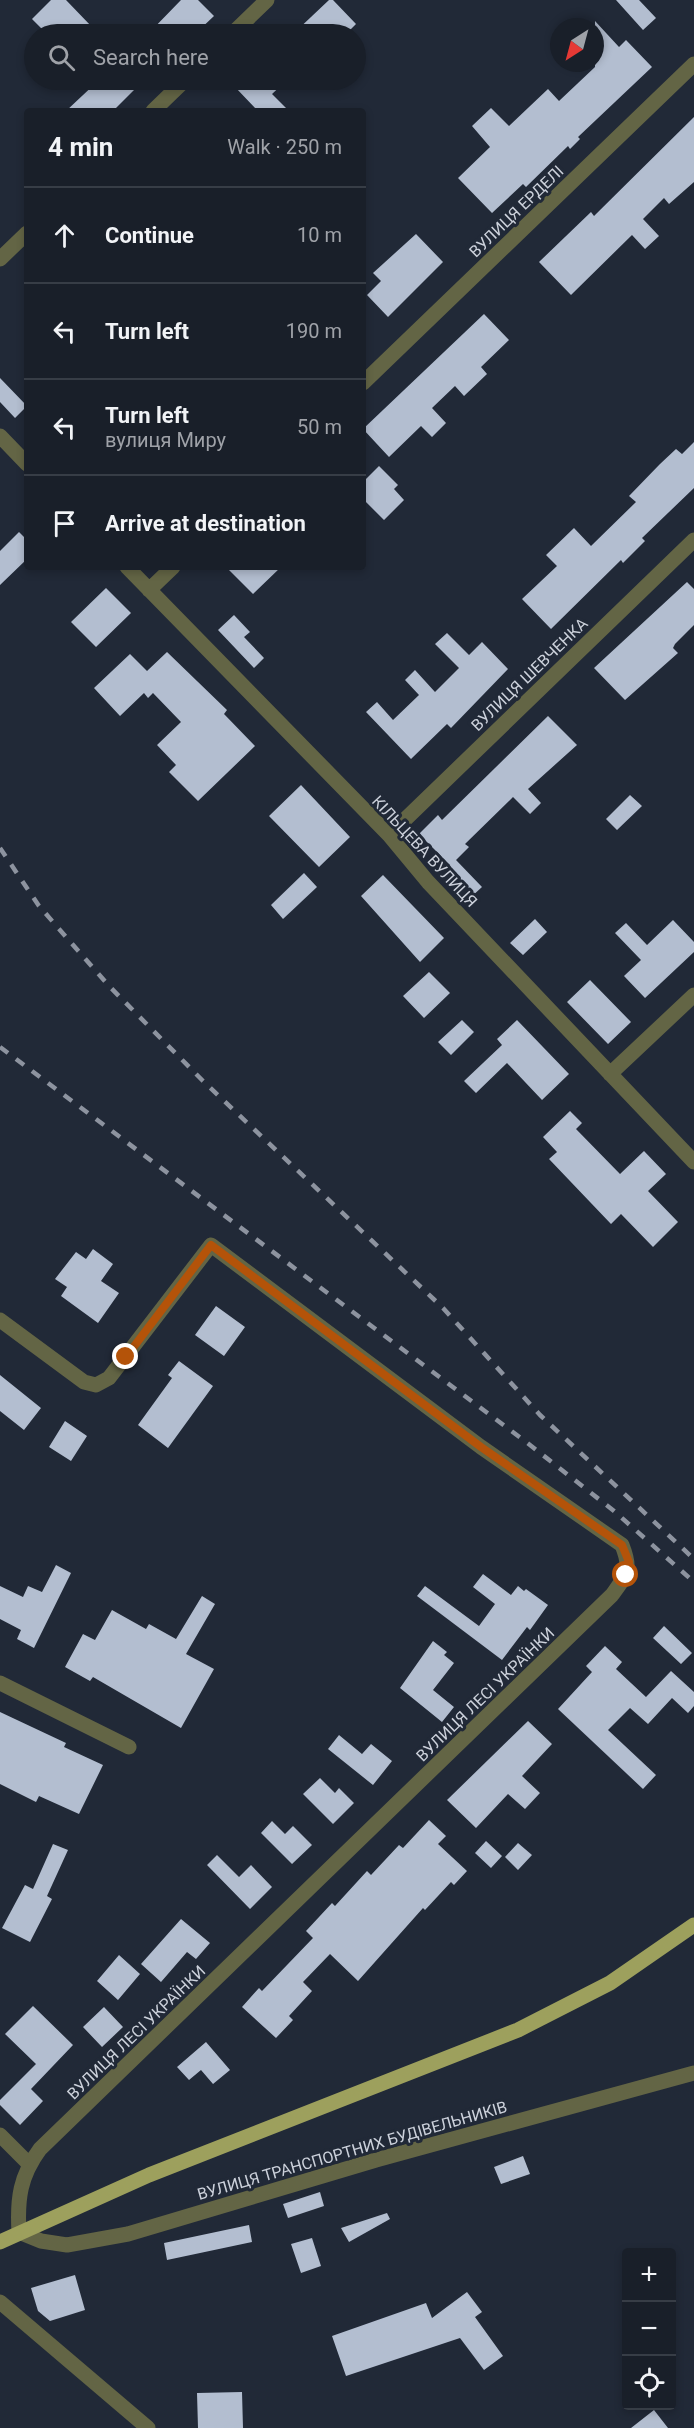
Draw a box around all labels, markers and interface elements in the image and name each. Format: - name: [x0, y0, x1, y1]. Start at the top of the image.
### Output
- north arrow: [550, 18, 604, 72]
- search box: [24, 24, 366, 90]
- icon: search: [45, 41, 78, 74]
- text: Search here: [93, 45, 209, 70]
- text: 4 min: [48, 132, 113, 162]
- text: Walk · 250 m: [227, 135, 342, 159]
- street label: ВУЛИЦЯ ЕРДЕЛІ: [465, 162, 567, 261]
- icon: ahead: [48, 219, 81, 252]
- text: Continue: [105, 223, 194, 248]
- text: 10 m: [297, 223, 342, 247]
- icon: left: [48, 315, 81, 348]
- text: Turn left: [105, 319, 189, 344]
- text: 190 m: [286, 319, 342, 343]
- text: Turn left: [105, 403, 189, 428]
- icon: left: [48, 411, 81, 444]
- text: 50 m: [297, 415, 342, 439]
- text: вулиця Миру: [105, 428, 226, 452]
- icon: arrive: [48, 507, 81, 540]
- text: Arrive at destination: [105, 511, 306, 536]
- street label: ВУЛИЦЯ ШЕВЧЕНКА: [467, 614, 592, 735]
- street label: КІЛЬЦЕВА ВУЛИЦЯ: [368, 792, 481, 911]
- route end: [112, 1343, 138, 1369]
- route start: [612, 1561, 638, 1587]
- street label: ВУЛИЦЯ ЛЕСІ УКРАЇНКИ: [412, 1623, 558, 1765]
- street label: ВУЛИЦЯ ЛЕСІ УКРАЇНКИ: [63, 1961, 209, 2103]
- street label: ВУЛИЦЯ ТРАНСПОРТНИХ БУДІВЕЛЬНИКІВ: [195, 2097, 509, 2204]
- map controls: [622, 2248, 676, 2410]
- button: +: [622, 2248, 676, 2302]
- button: −: [622, 2302, 676, 2356]
- button: locate: [622, 2356, 676, 2410]

